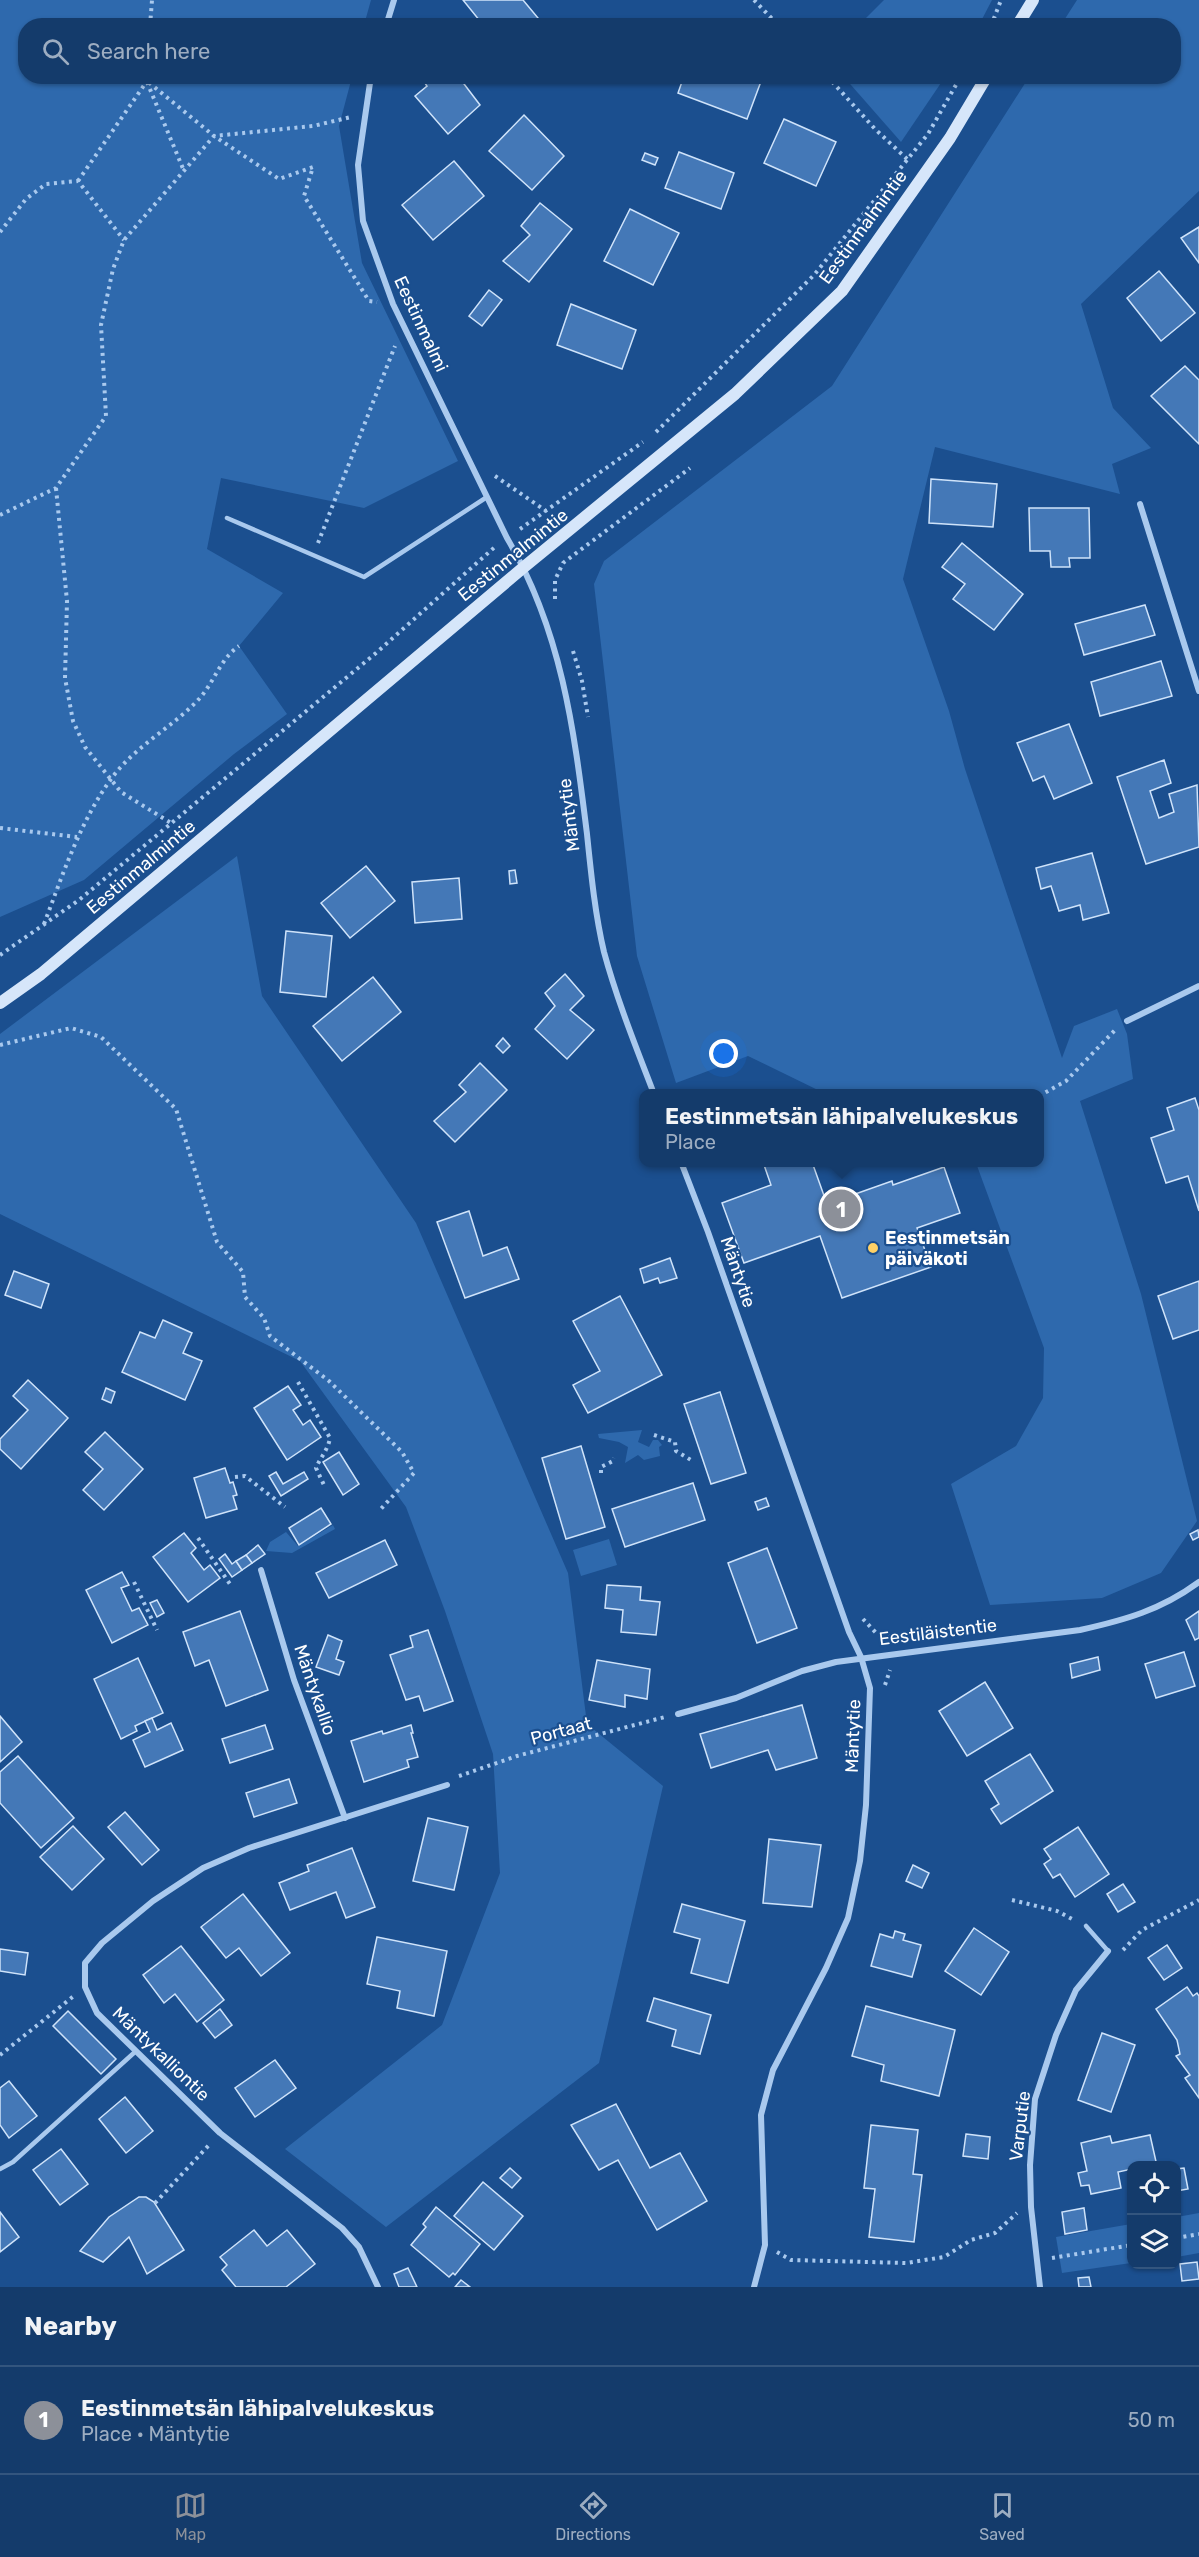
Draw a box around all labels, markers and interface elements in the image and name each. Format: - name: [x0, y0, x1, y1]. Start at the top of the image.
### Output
- search box: [18, 18, 1181, 84]
- icon: search: [39, 35, 72, 68]
- text: Search here: [87, 38, 210, 65]
- street label: Eestinmalmintie: [814, 166, 912, 288]
- street label: Eestinmalmi: [389, 273, 453, 375]
- street label: Eestinmalmintie: [454, 504, 572, 606]
- street label: Mäntytie: [554, 777, 584, 853]
- street label: Eestinmalmintie: [82, 815, 200, 919]
- your location: [709, 1039, 738, 1068]
- popup: [639, 1089, 1044, 1167]
- text: Eestinmetsän lähipalvelukeskus: [665, 1103, 1018, 1130]
- text: Place: [665, 1130, 716, 1154]
- pin: 1: [822, 1186, 860, 1232]
- place label: Eestinmetsän päiväkoti: [885, 1227, 1010, 1270]
- street label: Mäntytie: [716, 1234, 760, 1310]
- marker: Eestinmetsän päiväkoti: [866, 1241, 880, 1255]
- street label: Eestiläistentie: [878, 1614, 998, 1650]
- street label: Mäntykallio: [289, 1642, 341, 1738]
- street label: Mäntytie: [841, 1699, 865, 1773]
- street label: Portaat: [528, 1712, 594, 1750]
- street label: Mäntykalliontie: [108, 2002, 214, 2106]
- street label: Varputie: [1005, 2090, 1035, 2162]
- map controls: [1127, 2161, 1181, 2269]
- button: locate: [1127, 2161, 1181, 2215]
- button: layers: [1127, 2215, 1181, 2269]
- text: Nearby: [24, 2311, 117, 2342]
- text: Eestinmetsän lähipalvelukeskus: [81, 2395, 434, 2422]
- text: 1: [39, 2408, 48, 2432]
- text: 50 m: [1128, 2408, 1175, 2432]
- text: Place · Mäntytie: [81, 2422, 230, 2446]
- tab: Map: [174, 2489, 207, 2544]
- tab: Directions: [555, 2489, 631, 2544]
- tab: Saved: [979, 2489, 1025, 2544]

